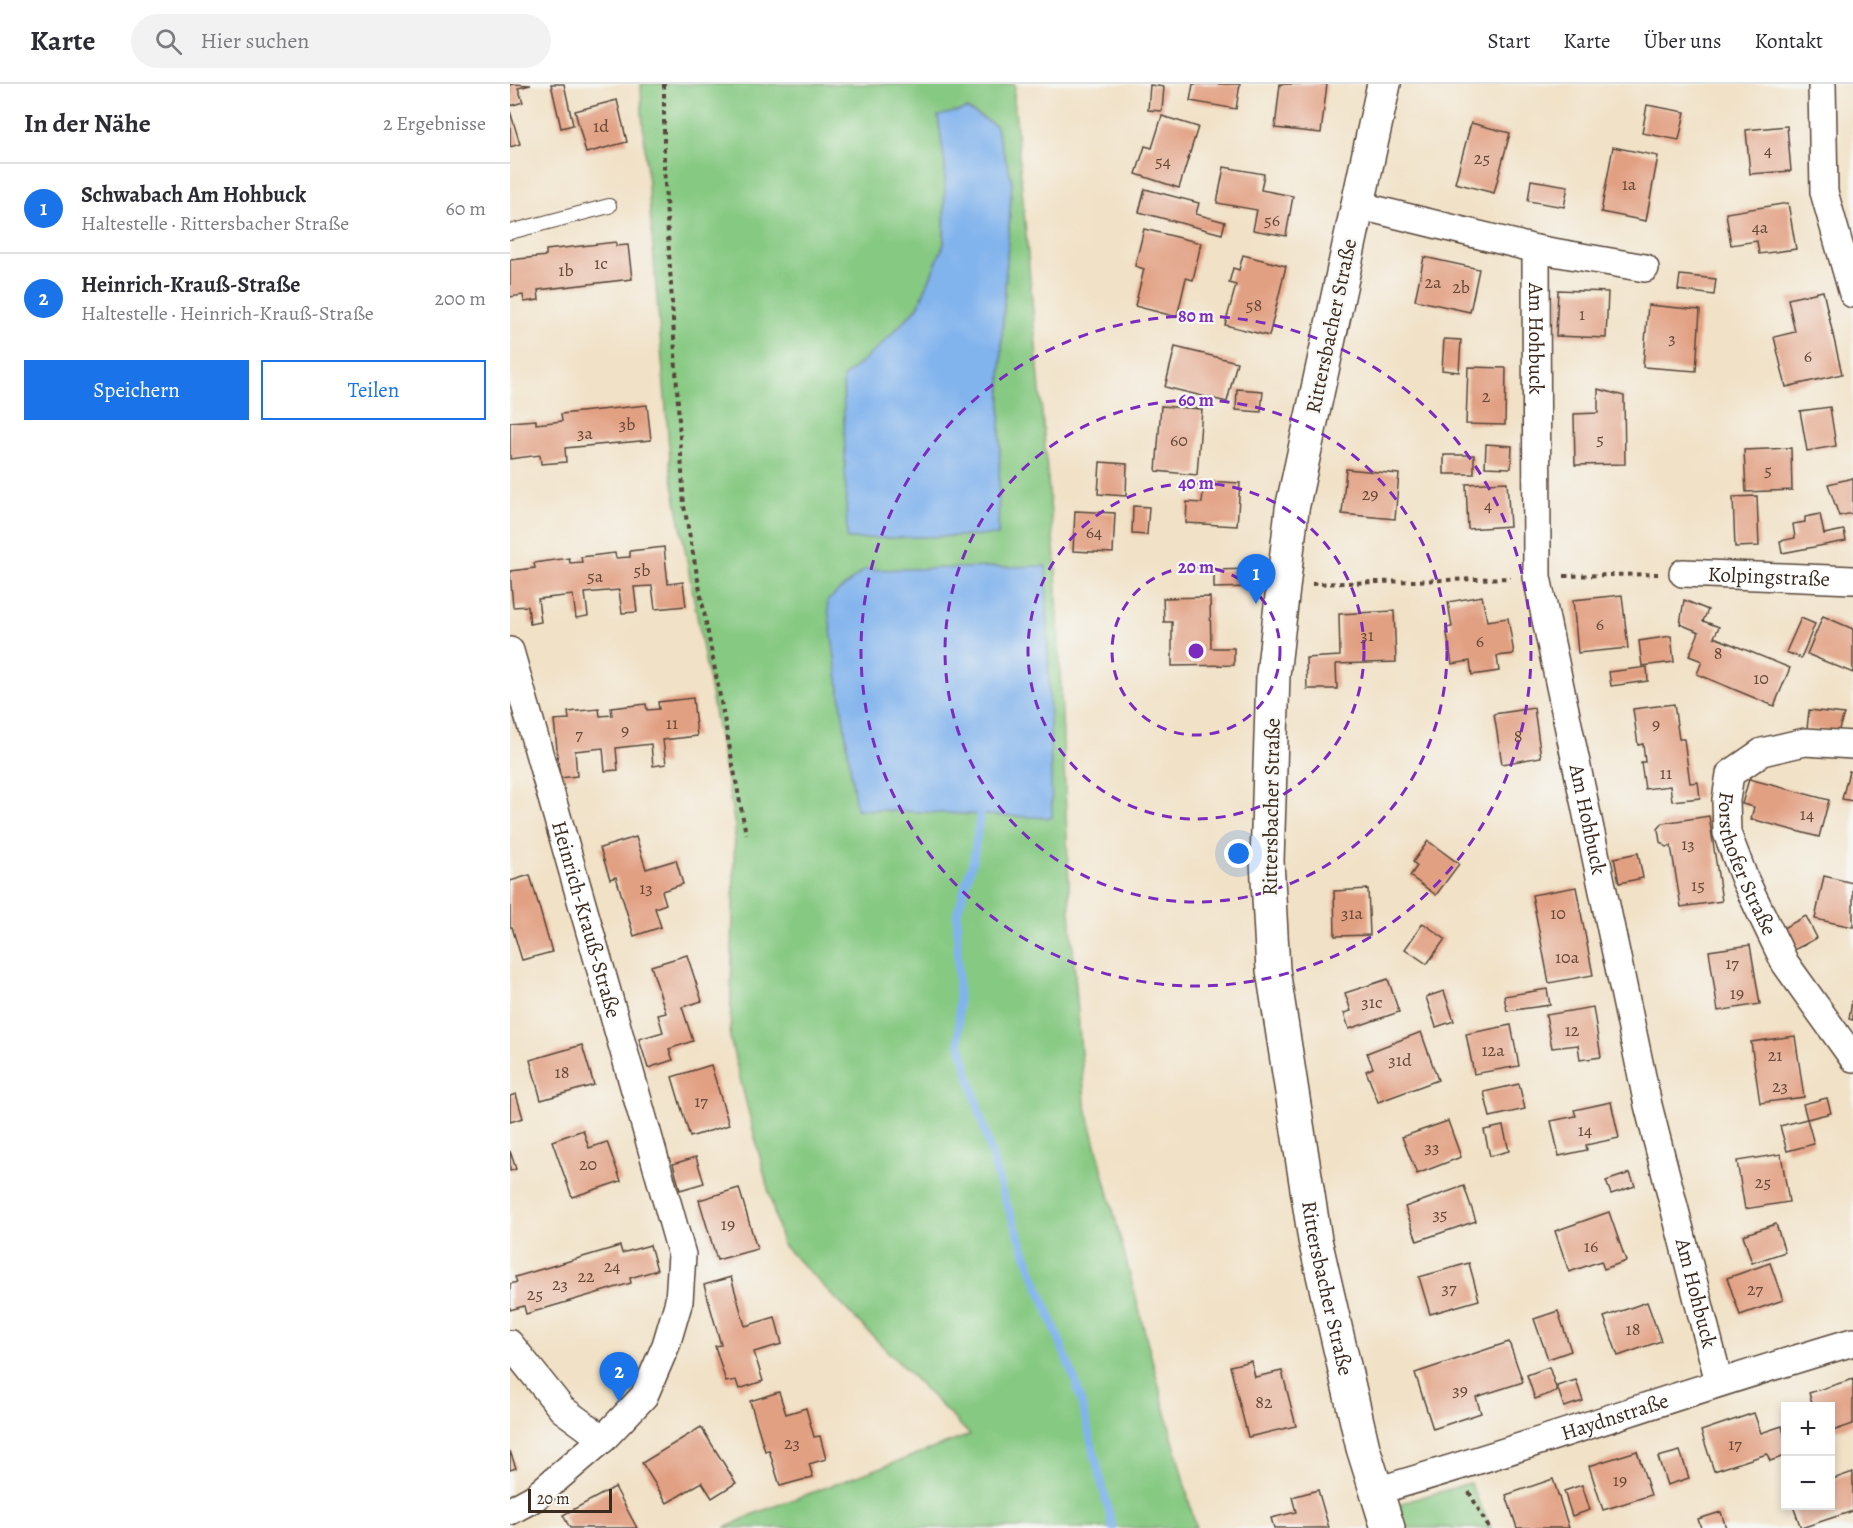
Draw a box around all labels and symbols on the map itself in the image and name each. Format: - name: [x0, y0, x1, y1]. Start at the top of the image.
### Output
- house number: 1d: [593, 114, 609, 138]
- house number: 4: [1764, 138, 1772, 162]
- house number: 25: [1474, 146, 1490, 170]
- house number: 54: [1155, 149, 1171, 173]
- house number: 1a: [1622, 172, 1637, 196]
- house number: 56: [1264, 208, 1280, 232]
- house number: 4a: [1752, 215, 1769, 239]
- street label: Rittersbacher Straße: [1299, 236, 1363, 416]
- house number: 1c: [594, 251, 608, 275]
- house number: 1b: [558, 258, 574, 282]
- house number: 2a: [1425, 270, 1442, 294]
- house number: 2b: [1452, 275, 1470, 299]
- street label: Am Hohbuck: [1522, 282, 1550, 395]
- house number: 58: [1246, 293, 1262, 317]
- house number: 1: [1579, 302, 1585, 326]
- text: 80 m: [1178, 304, 1214, 328]
- house number: 3: [1668, 326, 1676, 350]
- house number: 6: [1804, 344, 1812, 368]
- house number: 2: [1482, 384, 1491, 408]
- text: 60 m: [1178, 388, 1214, 412]
- house number: 3b: [619, 412, 635, 436]
- house number: 3a: [577, 421, 594, 445]
- house number: 5: [1596, 427, 1604, 451]
- house number: 60: [1170, 428, 1188, 452]
- house number: 5: [1764, 458, 1772, 482]
- text: 40 m: [1178, 471, 1214, 495]
- house number: 29: [1362, 482, 1378, 506]
- house number: 4: [1484, 493, 1492, 517]
- house number: 64: [1086, 520, 1102, 544]
- pin: 1: [1236, 554, 1276, 604]
- text: 20 m: [1178, 555, 1214, 579]
- house number: 5b: [634, 558, 650, 582]
- street label: Kolpingstraße: [1707, 560, 1831, 593]
- house number: 5a: [587, 564, 604, 588]
- house number: 6: [1596, 612, 1604, 636]
- house number: 31: [1360, 623, 1374, 647]
- house number: 6: [1476, 629, 1484, 653]
- centre of rings: [1186, 641, 1206, 661]
- house number: 8: [1714, 641, 1722, 665]
- house number: 10: [1753, 666, 1769, 690]
- house number: 11: [666, 711, 678, 735]
- house number: 9: [1652, 712, 1660, 736]
- house number: 9: [621, 718, 629, 742]
- street label: Rittersbacher Straße: [1255, 718, 1287, 896]
- house number: 7: [575, 722, 583, 746]
- house number: 8: [1514, 724, 1522, 748]
- street label: Am Hohbuck: [1563, 761, 1613, 878]
- house number: 11: [1660, 761, 1672, 785]
- street label: Forsthofer Straße: [1712, 790, 1784, 940]
- house number: 14: [1800, 802, 1814, 826]
- street label: Heinrich-Krauß-Straße: [545, 817, 628, 1021]
- house number: 13: [1681, 832, 1695, 856]
- your location: [1224, 839, 1253, 868]
- house number: 15: [1691, 873, 1705, 897]
- house number: 13: [639, 876, 653, 900]
- house number: 31a: [1341, 901, 1364, 925]
- house number: 10: [1550, 901, 1566, 925]
- house number: 10a: [1555, 945, 1580, 969]
- house number: 17: [1725, 951, 1739, 975]
- house number: 19: [1730, 981, 1744, 1005]
- house number: 31c: [1361, 990, 1383, 1014]
- house number: 12: [1565, 1018, 1580, 1042]
- house number: 12a: [1481, 1038, 1505, 1062]
- house number: 21: [1768, 1043, 1782, 1067]
- house number: 31d: [1388, 1048, 1412, 1072]
- house number: 18: [555, 1060, 569, 1084]
- house number: 23: [1772, 1074, 1788, 1098]
- house number: 17: [694, 1089, 708, 1113]
- house number: 14: [1578, 1118, 1592, 1142]
- house number: 33: [1425, 1135, 1439, 1159]
- house number: 20: [579, 1152, 597, 1176]
- house number: 25: [1755, 1170, 1771, 1194]
- street label: Rittersbacher Straße: [1295, 1199, 1360, 1378]
- house number: 35: [1432, 1202, 1448, 1226]
- house number: 19: [721, 1212, 735, 1236]
- house number: 16: [1584, 1234, 1598, 1258]
- street label: Am Hohbuck: [1668, 1234, 1724, 1351]
- house number: 24: [604, 1254, 620, 1278]
- house number: 22: [577, 1264, 595, 1288]
- house number: 23: [552, 1272, 568, 1296]
- house number: 37: [1441, 1276, 1457, 1300]
- house number: 27: [1747, 1277, 1763, 1301]
- house number: 25: [527, 1282, 543, 1306]
- house number: 18: [1626, 1317, 1640, 1341]
- pin: 2: [600, 1352, 638, 1402]
- house number: 39: [1452, 1378, 1468, 1402]
- street label: Haydnstraße: [1557, 1386, 1672, 1447]
- house number: 82: [1255, 1390, 1273, 1414]
- house number: 23: [784, 1431, 800, 1455]
- house number: 17: [1728, 1432, 1742, 1456]
- house number: 19: [1613, 1468, 1627, 1492]
- scale bar: [528, 1486, 612, 1514]

